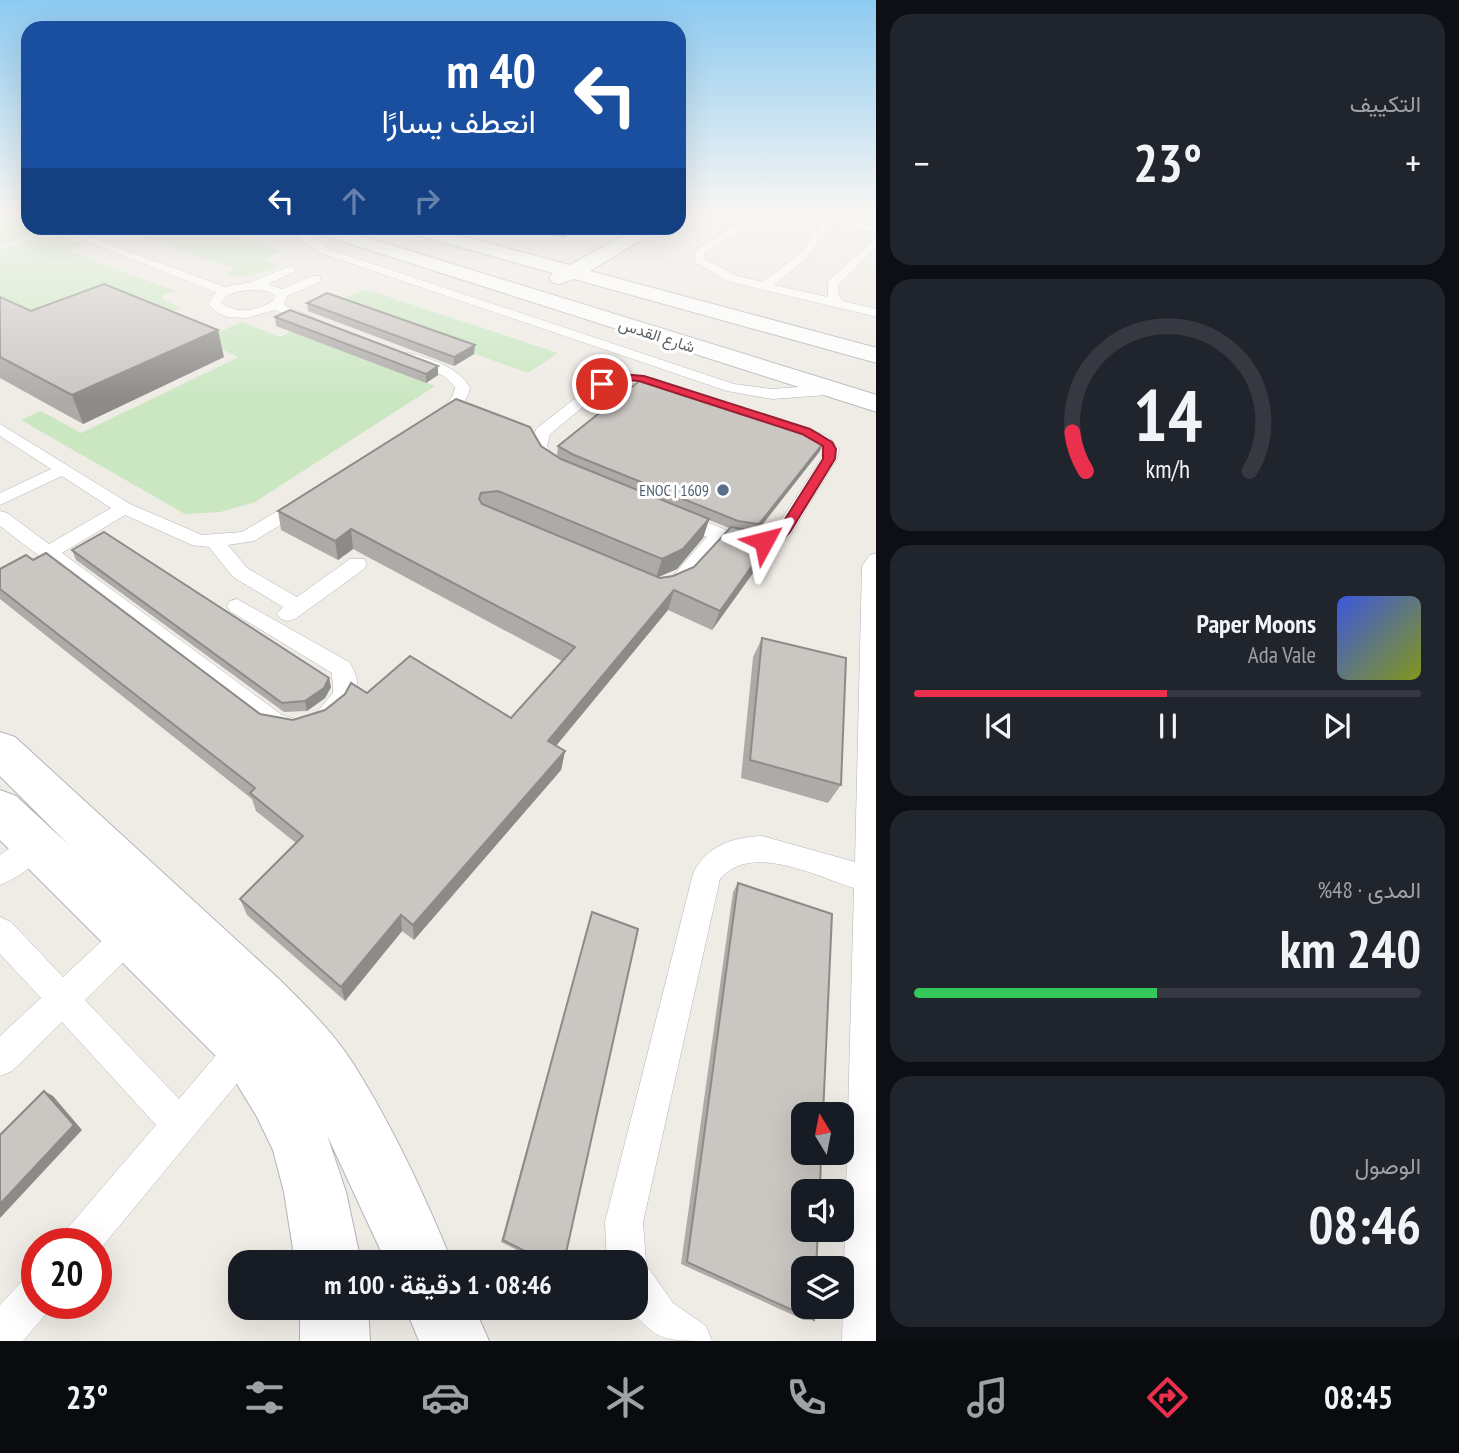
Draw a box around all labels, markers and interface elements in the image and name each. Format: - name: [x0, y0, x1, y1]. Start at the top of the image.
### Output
- text: 40 m: [447, 38, 536, 102]
- icon: left: [560, 49, 651, 140]
- text: التكييف: [1350, 89, 1421, 118]
- text: انعطف يسارًا: [381, 100, 536, 142]
- text: 23°: [1133, 129, 1202, 196]
- text: −: [914, 138, 930, 187]
- text: +: [1405, 138, 1421, 187]
- icon: left: [262, 182, 300, 220]
- icon: ahead: [335, 182, 373, 220]
- icon: right: [408, 182, 446, 220]
- street label: شارع القدس: [616, 313, 698, 359]
- pin: [572, 354, 632, 414]
- icon: arrive: [583, 365, 621, 403]
- text: 14: [1133, 368, 1202, 462]
- text: km/h: [1145, 453, 1190, 485]
- place label: ENOC | 1609: [639, 480, 709, 500]
- marker: ENOC | 1609: [715, 482, 731, 498]
- position arrow: [727, 504, 801, 578]
- text: Paper Moons: [1197, 607, 1316, 640]
- text: Ada Vale: [1248, 640, 1316, 669]
- icon: previous: [980, 707, 1018, 745]
- icon: pause: [1149, 707, 1187, 745]
- icon: next: [1318, 707, 1356, 745]
- text: المدى · 48%: [1317, 875, 1421, 904]
- text: 240 km: [1280, 915, 1421, 982]
- north arrow: [791, 1102, 854, 1166]
- map controls: [791, 1102, 854, 1319]
- text: الوصول: [1355, 1151, 1421, 1180]
- button: sound: [791, 1179, 854, 1242]
- text: 08:46: [1309, 1191, 1421, 1258]
- speed limit sign: 20: [21, 1228, 112, 1319]
- button: layers: [791, 1256, 854, 1319]
- text: 08:46 · 1 دقيقة · 100 m: [324, 1268, 552, 1301]
- icon: filters: [240, 1373, 289, 1422]
- icon: car: [421, 1373, 470, 1422]
- icon: climate: [601, 1373, 650, 1422]
- icon: phone: [782, 1373, 831, 1422]
- icon: music: [963, 1373, 1012, 1422]
- icon: directions: [1143, 1373, 1192, 1422]
- text: 23°: [66, 1376, 108, 1418]
- text: 08:45: [1324, 1376, 1393, 1418]

